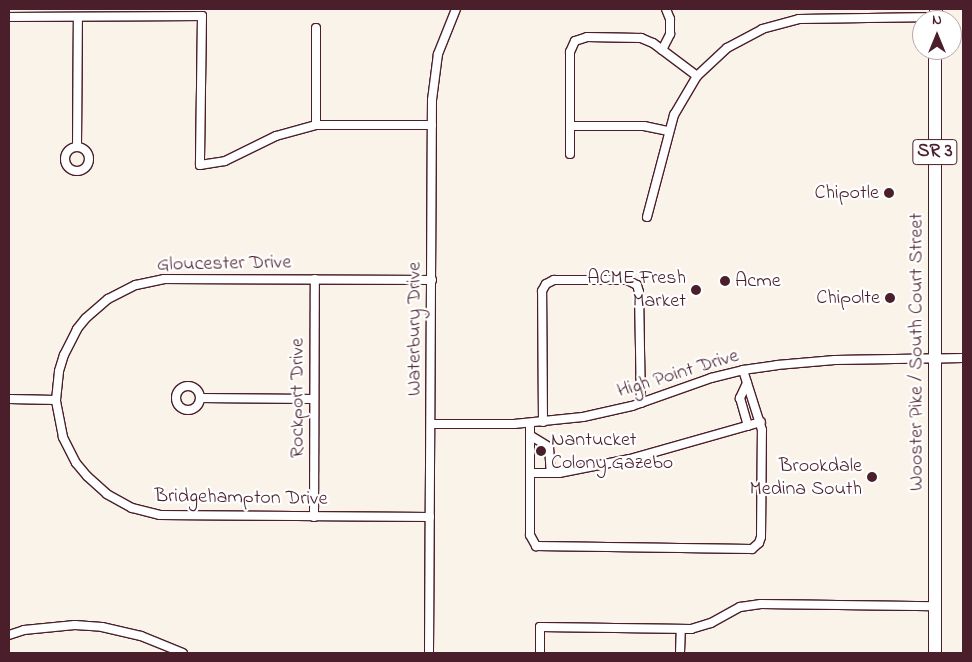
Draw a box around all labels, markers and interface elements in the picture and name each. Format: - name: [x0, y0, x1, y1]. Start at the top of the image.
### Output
- north arrow: [912, 10, 962, 60]
- text: N: [932, 10, 942, 31]
- road number: SR 3: [911, 136, 959, 168]
- place label: Chipotle: [815, 181, 879, 205]
- marker: Chipotle: [883, 187, 895, 199]
- street label: Wooster Pike / South Court Street: [905, 213, 929, 491]
- street label: Gloucester Drive: [157, 251, 291, 277]
- street label: Waterbury Drive: [403, 262, 427, 396]
- place label: ACME Fresh Market: [587, 266, 686, 313]
- place label: Acme: [735, 269, 781, 293]
- marker: Acme: [719, 275, 731, 287]
- marker: ACME Fresh Market: [690, 284, 702, 296]
- place label: Chipolte: [816, 286, 880, 310]
- marker: Chipolte: [884, 292, 896, 304]
- street label: Rockport Drive: [286, 338, 310, 458]
- street label: High Point Drive: [614, 344, 742, 404]
- place label: Nantucket Colony Gazebo: [551, 428, 673, 475]
- marker: Nantucket Colony Gazebo: [535, 445, 547, 457]
- place label: Brookdale Medina South: [750, 454, 862, 501]
- marker: Brookdale Medina South: [866, 471, 878, 483]
- street label: Bridgehampton Drive: [154, 484, 328, 512]

